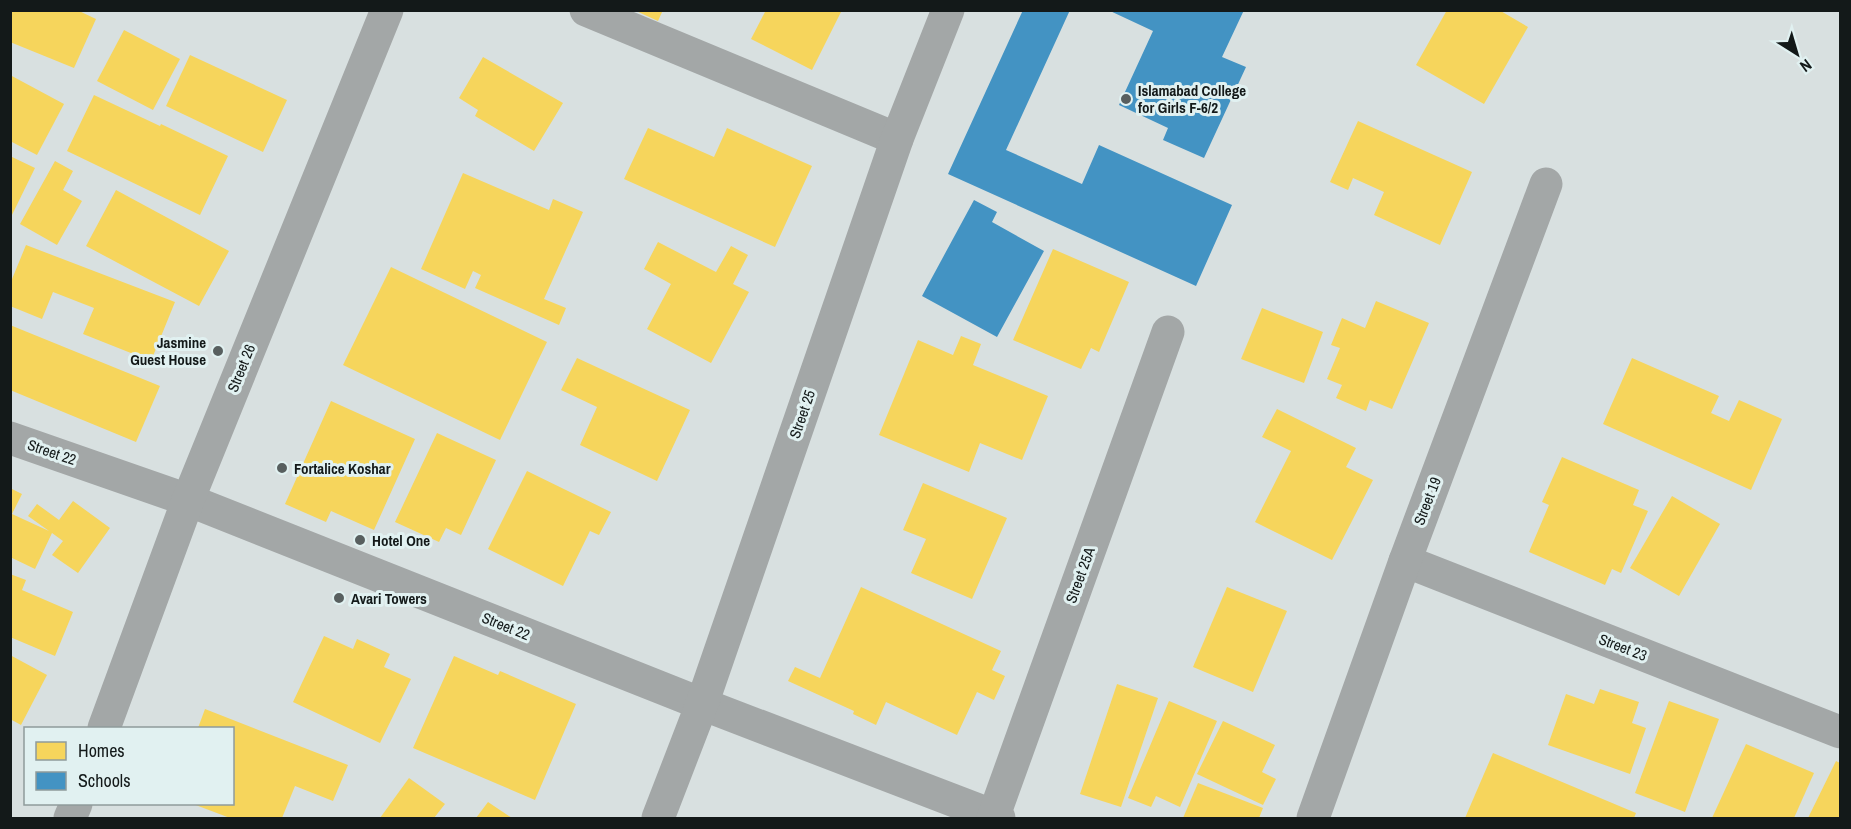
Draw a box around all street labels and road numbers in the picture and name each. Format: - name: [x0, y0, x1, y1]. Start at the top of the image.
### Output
- street label: Street 26: [222, 341, 260, 395]
- street label: Street 25: [784, 387, 820, 441]
- street label: Street 22: [25, 434, 79, 470]
- street label: Street 19: [1408, 474, 1446, 528]
- street label: Street 25A: [1060, 543, 1100, 606]
- street label: Street 22: [479, 607, 533, 645]
- street label: Street 23: [1596, 628, 1650, 666]

